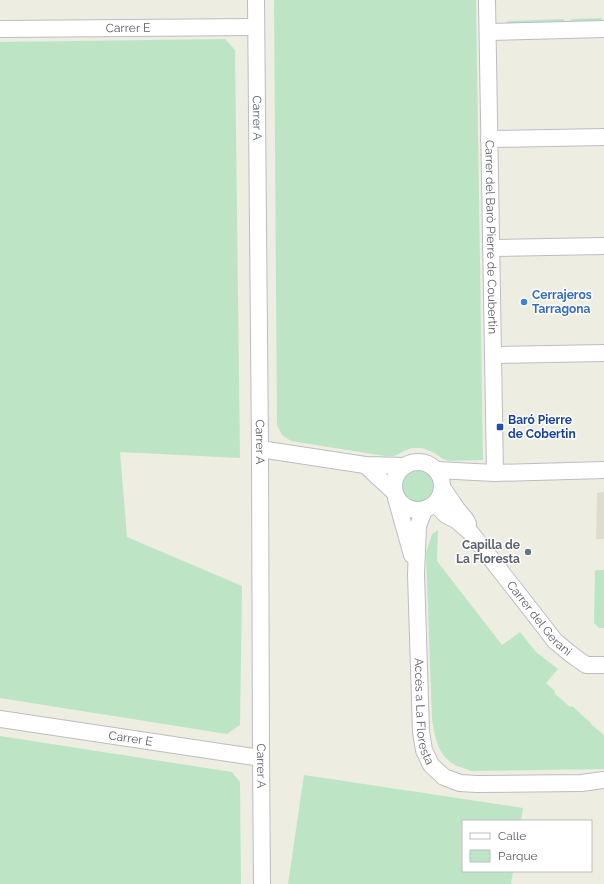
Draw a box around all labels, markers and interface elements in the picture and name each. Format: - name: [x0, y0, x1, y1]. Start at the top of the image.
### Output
- street label: Carrer E: [106, 21, 150, 35]
- street label: Carrer A: [250, 96, 264, 140]
- street label: Carrer del Barò Pierre de Coubertin: [482, 140, 500, 334]
- place label: Cerrajeros Tarragona: [532, 288, 592, 316]
- marker: Cerrajeros Tarragona: [519, 297, 529, 307]
- place label: Baró Pierre de Cobertin: [508, 413, 576, 441]
- street label: Carrer A: [253, 419, 267, 464]
- marker: Baró Pierre de Cobertin: [495, 422, 505, 432]
- place label: Capilla de La Floresta: [456, 538, 520, 566]
- marker: Capilla de La Floresta: [523, 547, 533, 557]
- street label: Carrer del Gerani: [504, 578, 574, 659]
- street label: Accés a La Floresta: [412, 658, 437, 767]
- street label: Carrer E: [108, 728, 154, 749]
- street label: Carrer A: [254, 744, 268, 788]
- legend: [462, 820, 592, 872]
- text: Calle: [498, 829, 526, 843]
- text: Parque: [498, 849, 538, 863]

